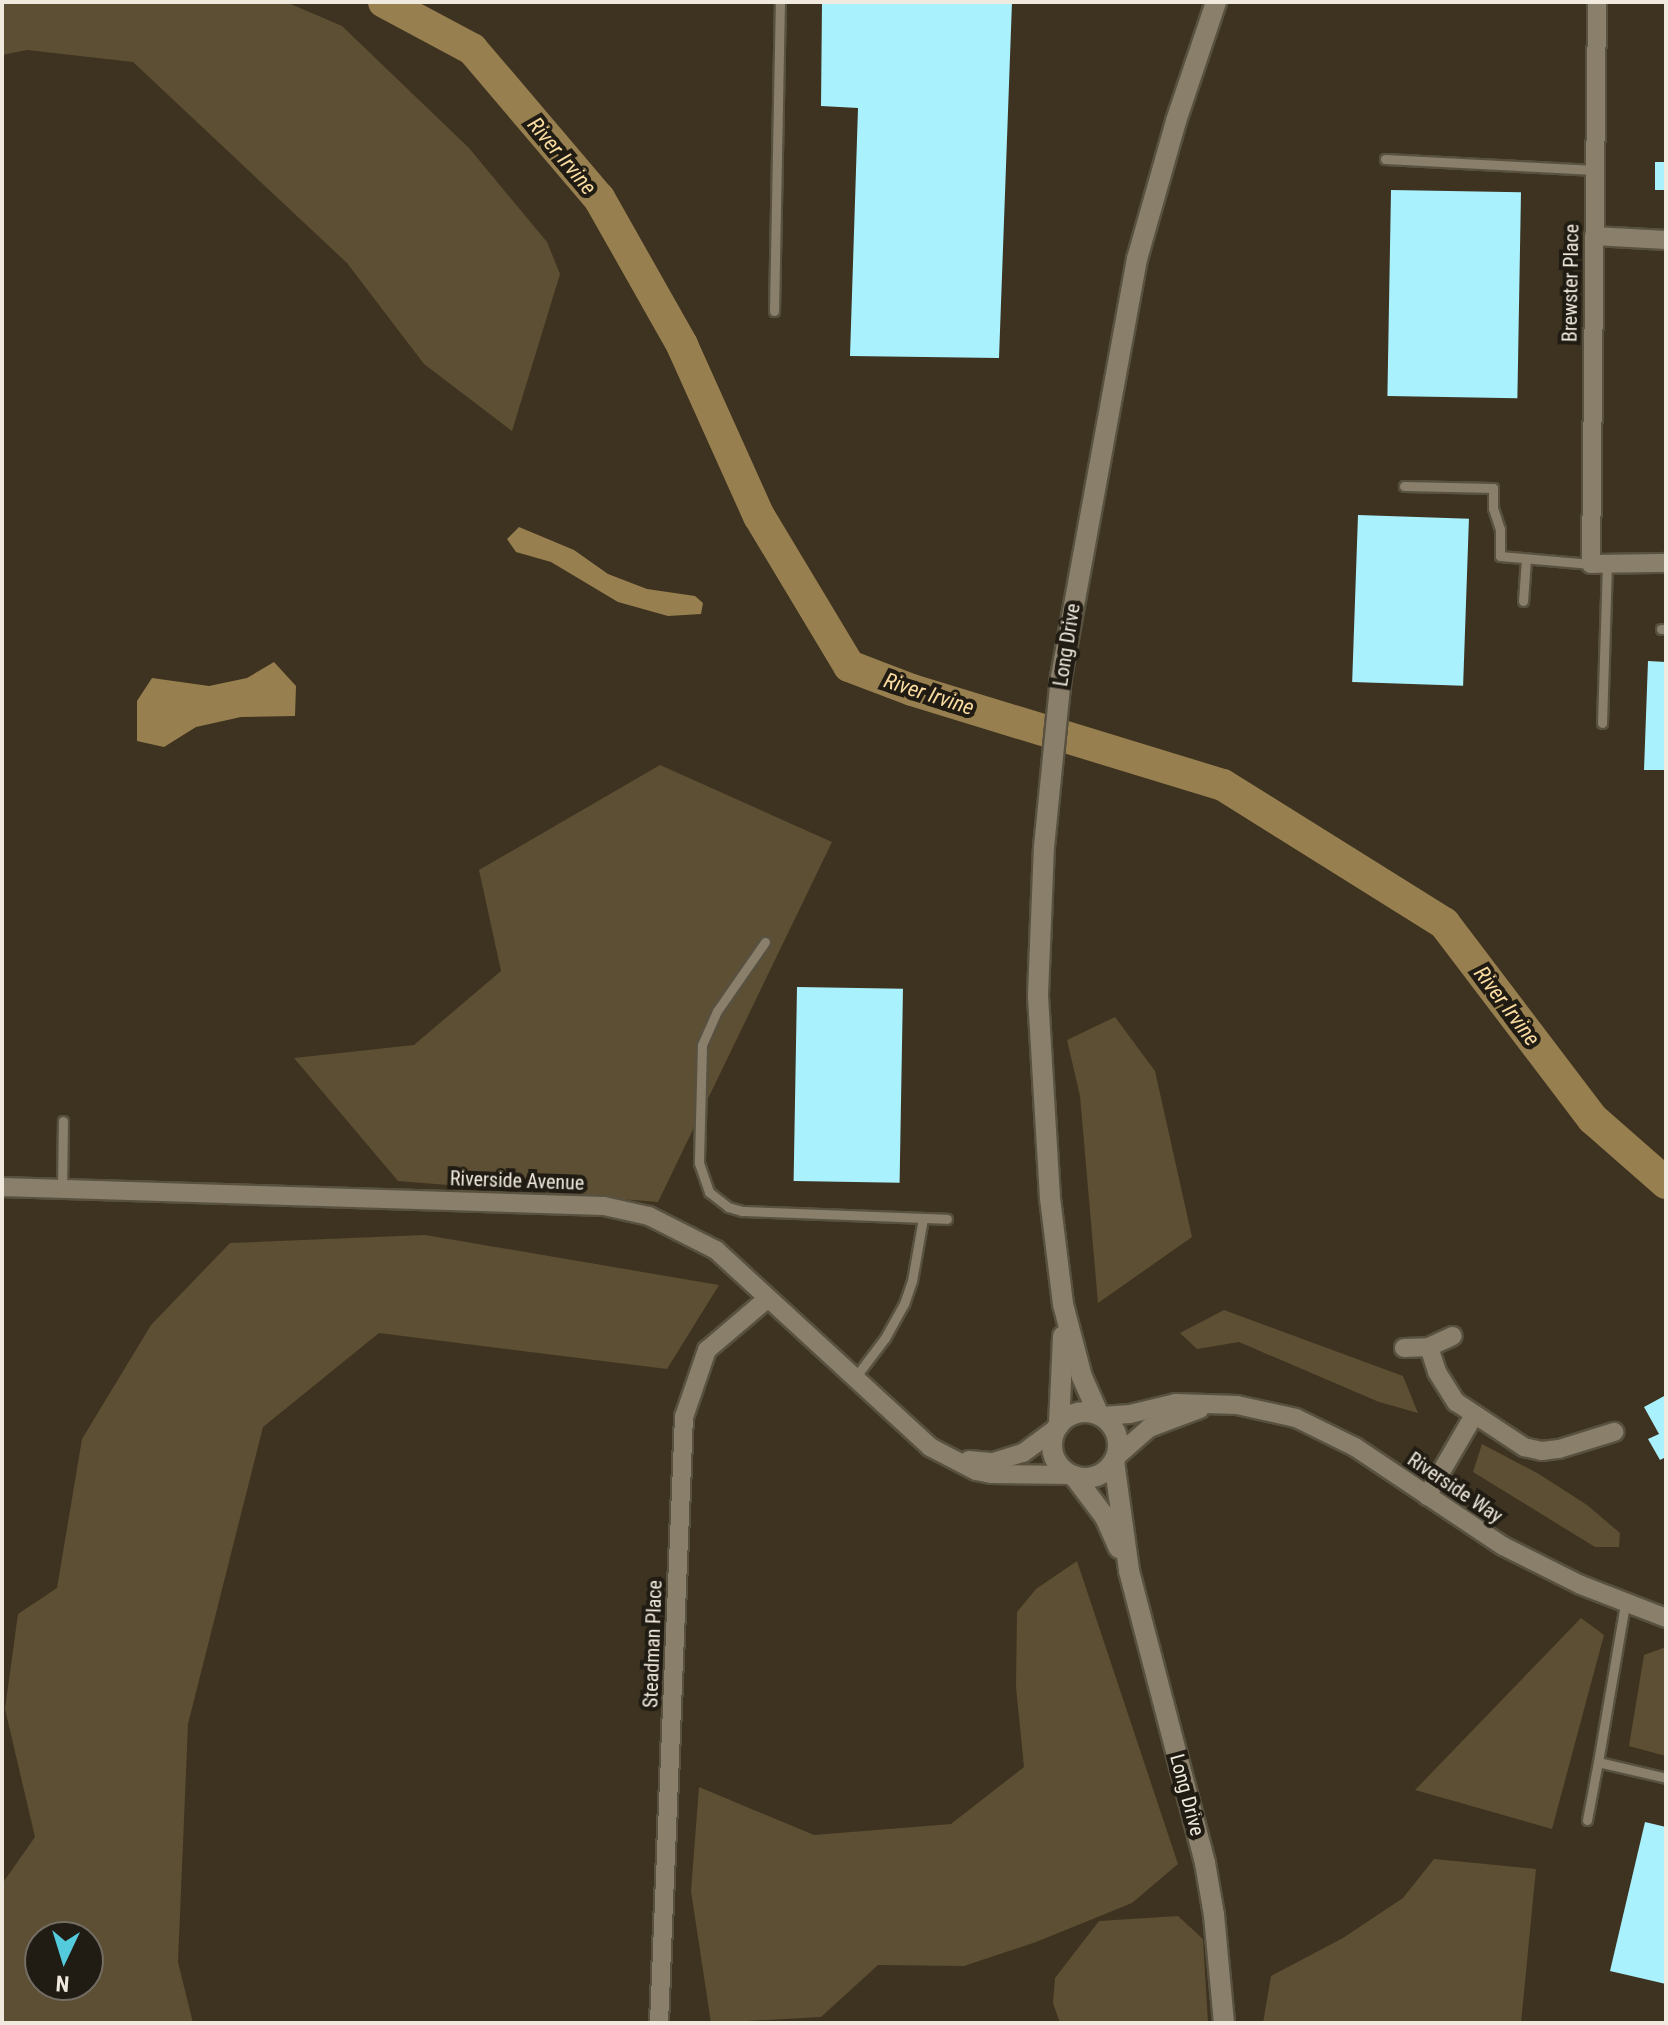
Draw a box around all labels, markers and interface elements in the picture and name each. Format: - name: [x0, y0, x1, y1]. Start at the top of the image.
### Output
- water label: River Irvine: [522, 112, 602, 200]
- street label: Brewster Place: [1558, 224, 1584, 342]
- street label: Long Drive: [1049, 602, 1085, 688]
- water label: River Irvine: [881, 667, 977, 721]
- water label: River Irvine: [1468, 961, 1546, 1051]
- street label: Riverside Avenue: [449, 1167, 585, 1195]
- street label: Riverside Way: [1403, 1447, 1507, 1529]
- street label: Steadman Place: [639, 1580, 667, 1708]
- street label: Long Drive: [1165, 1752, 1209, 1838]
- north arrow: [24, 1921, 104, 2001]
- text: N: [55, 1971, 70, 1996]

